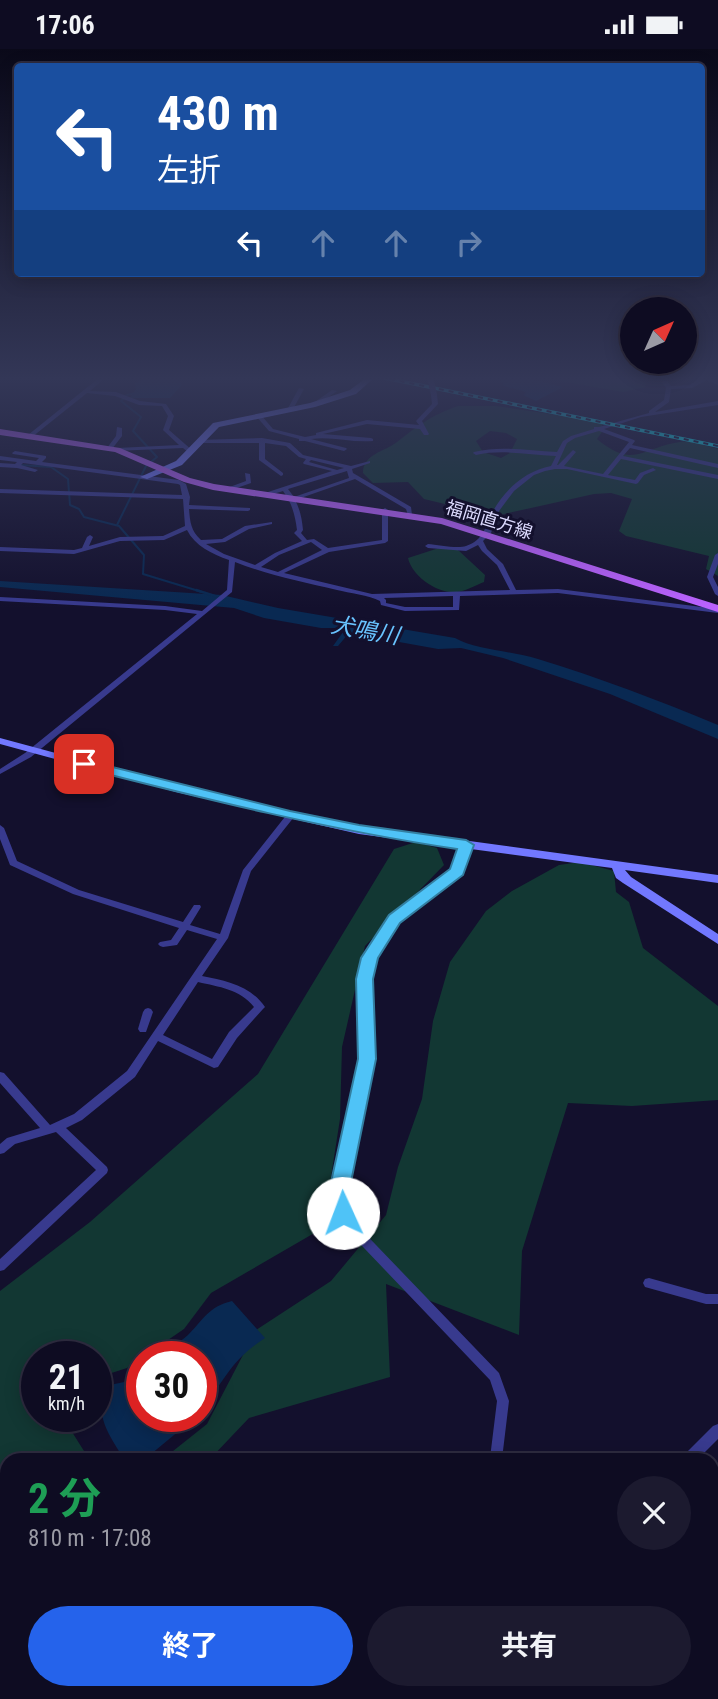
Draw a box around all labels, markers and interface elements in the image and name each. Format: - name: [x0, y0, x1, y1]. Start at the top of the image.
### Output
- text: 17:06: [35, 10, 95, 40]
- text: 430 m: [157, 85, 279, 142]
- icon: left: [42, 91, 133, 182]
- text: 左折: [157, 151, 221, 189]
- icon: left: [231, 224, 269, 262]
- icon: ahead: [304, 224, 342, 262]
- icon: ahead: [377, 224, 415, 262]
- icon: right: [450, 224, 488, 262]
- north arrow: [620, 297, 696, 375]
- map controls: [620, 297, 697, 374]
- street label: 福岡直方線: [443, 496, 535, 543]
- water label: 犬鳴川: [329, 611, 404, 650]
- pin: [54, 734, 114, 794]
- icon: arrive: [65, 745, 103, 783]
- position arrow: [306, 1176, 380, 1250]
- speed limit sign: 30: [126, 1341, 217, 1432]
- text: 21: [49, 1357, 84, 1398]
- text: km/h: [48, 1393, 85, 1414]
- text: 2 分: [28, 1474, 101, 1523]
- button: close: [617, 1476, 691, 1550]
- text: 810 m · 17:08: [28, 1525, 152, 1552]
- button: 終了: [28, 1606, 353, 1686]
- button: 共有: [367, 1606, 691, 1686]

